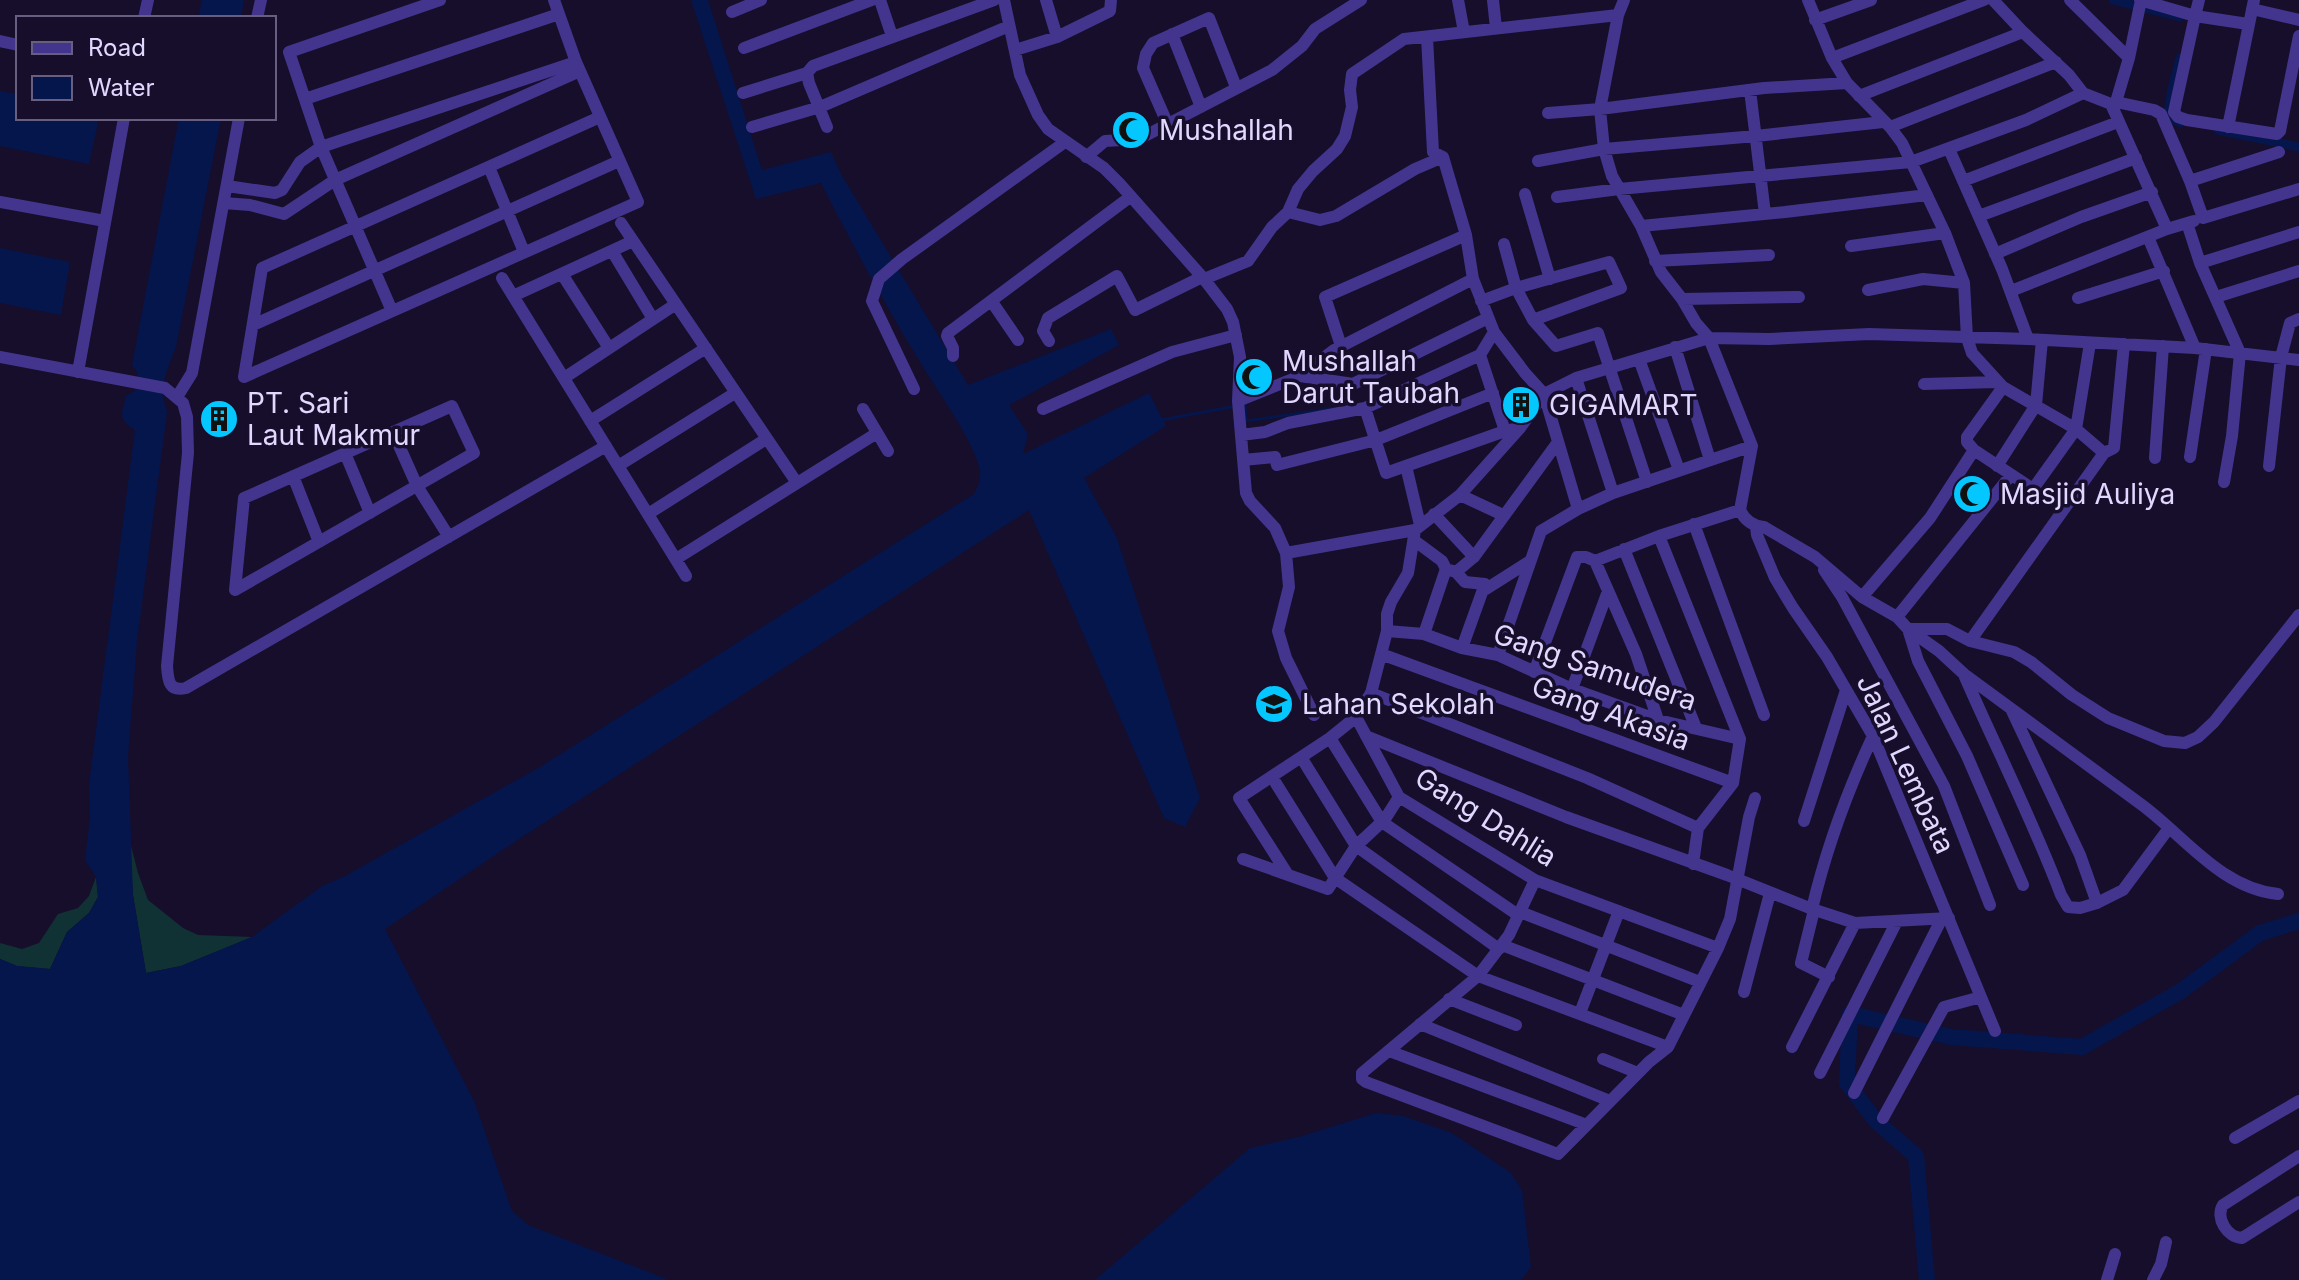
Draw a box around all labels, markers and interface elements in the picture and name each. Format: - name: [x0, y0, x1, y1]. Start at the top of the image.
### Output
- legend: [16, 16, 276, 120]
- text: Road: [88, 33, 146, 62]
- text: Water: [88, 73, 155, 102]
- mosque icon: Mushallah: [1110, 109, 1152, 151]
- place label: Mushallah: [1159, 113, 1294, 147]
- place label: Mushallah Darut Taubah: [1282, 344, 1460, 410]
- mosque icon: Mushallah Darut Taubah: [1233, 356, 1275, 398]
- building icon: GIGAMART: [1500, 384, 1542, 426]
- place label: PT. Sari Laut Makmur: [247, 386, 420, 452]
- place label: GIGAMART: [1549, 388, 1698, 422]
- building icon: PT. Sari Laut Makmur: [198, 398, 240, 440]
- mosque icon: Masjid Auliya: [1951, 473, 1993, 515]
- place label: Masjid Auliya: [2000, 477, 2175, 511]
- street label: Gang Samudera: [1489, 616, 1701, 718]
- street label: Gang Akasia: [1527, 669, 1695, 757]
- street label: Jalan Lembata: [1850, 669, 1962, 859]
- school or university icon: Lahan Sekolah: [1253, 683, 1295, 725]
- place label: Lahan Sekolah: [1302, 687, 1495, 721]
- street label: Gang Dahlia: [1409, 760, 1563, 874]

